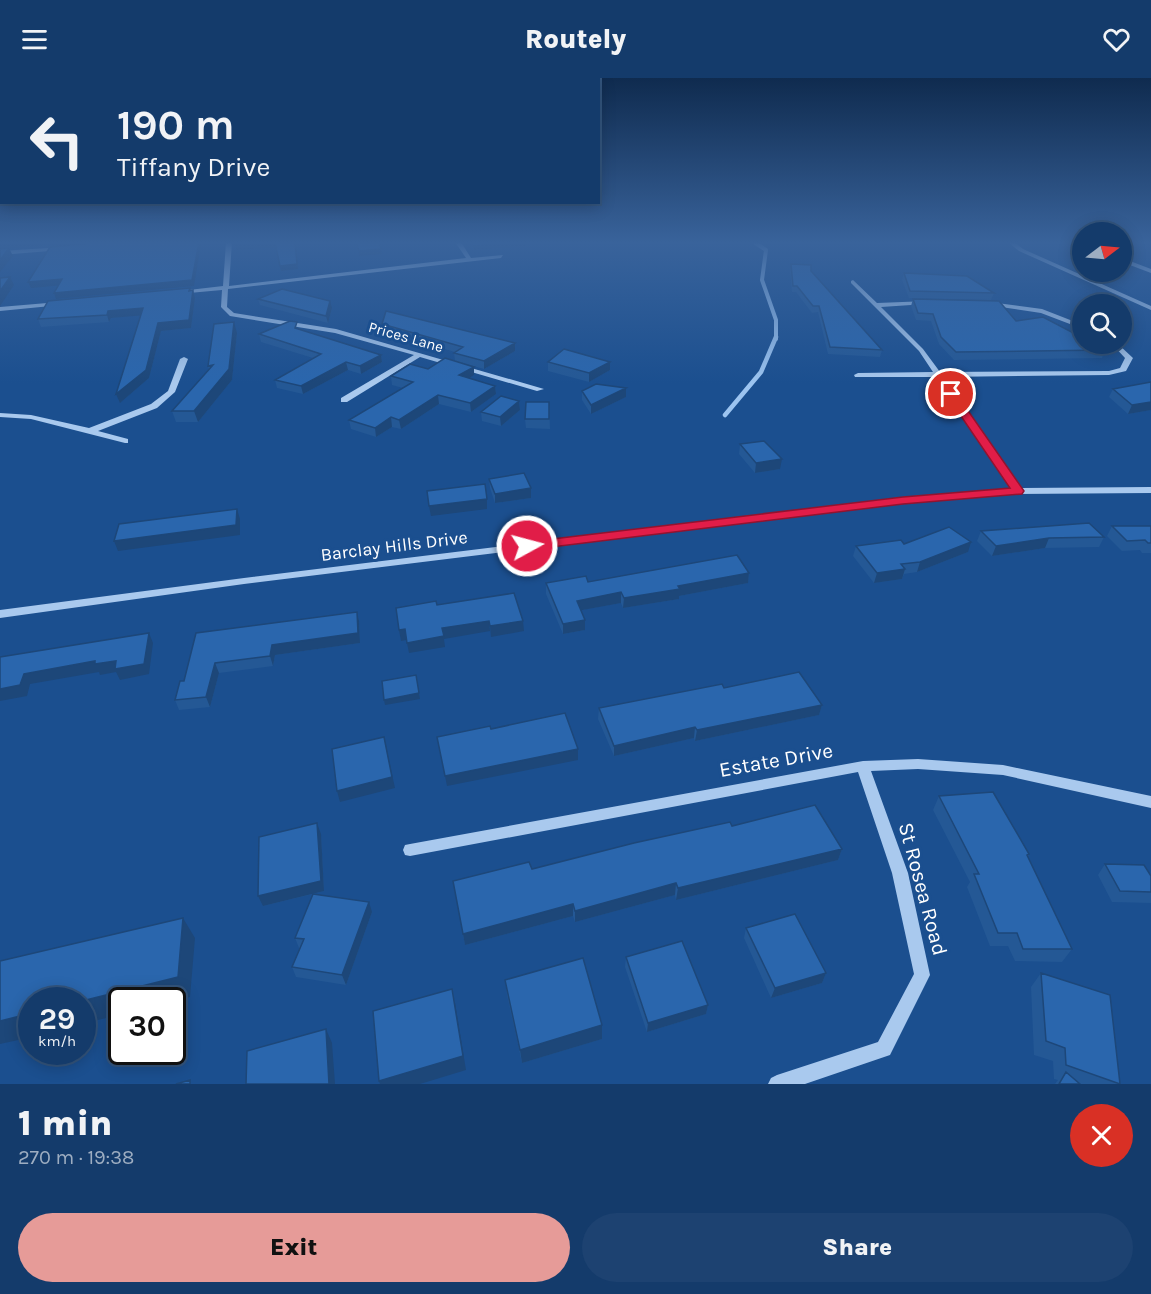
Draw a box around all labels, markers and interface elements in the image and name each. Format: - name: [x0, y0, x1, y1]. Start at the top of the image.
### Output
- icon: menu: [18, 23, 51, 56]
- text: Routely: [525, 23, 626, 55]
- icon: heart: [1100, 23, 1133, 56]
- text: 190 m: [117, 100, 235, 150]
- icon: left: [18, 102, 96, 180]
- text: Tiffany Drive: [117, 151, 270, 183]
- north arrow: [1072, 222, 1132, 282]
- map controls: [1072, 222, 1132, 354]
- button: search: [1072, 294, 1132, 354]
- street label: Prices Lane: [366, 318, 446, 356]
- pin: [925, 368, 976, 419]
- icon: arrive: [934, 377, 967, 410]
- position arrow: [495, 514, 559, 578]
- street label: Barclay Hills Drive: [319, 526, 469, 566]
- street label: Estate Drive: [717, 738, 835, 782]
- street label: St Rosea Road: [894, 820, 952, 958]
- speed limit sign: 30: [108, 987, 186, 1065]
- text: 29: [39, 1001, 75, 1037]
- text: km/h: [38, 1032, 76, 1050]
- text: 1 min: [18, 1102, 112, 1144]
- button: close: [1070, 1104, 1133, 1167]
- text: 270 m · 19:38: [18, 1146, 134, 1169]
- button: Exit: [18, 1213, 570, 1282]
- button: Share: [582, 1213, 1133, 1282]

